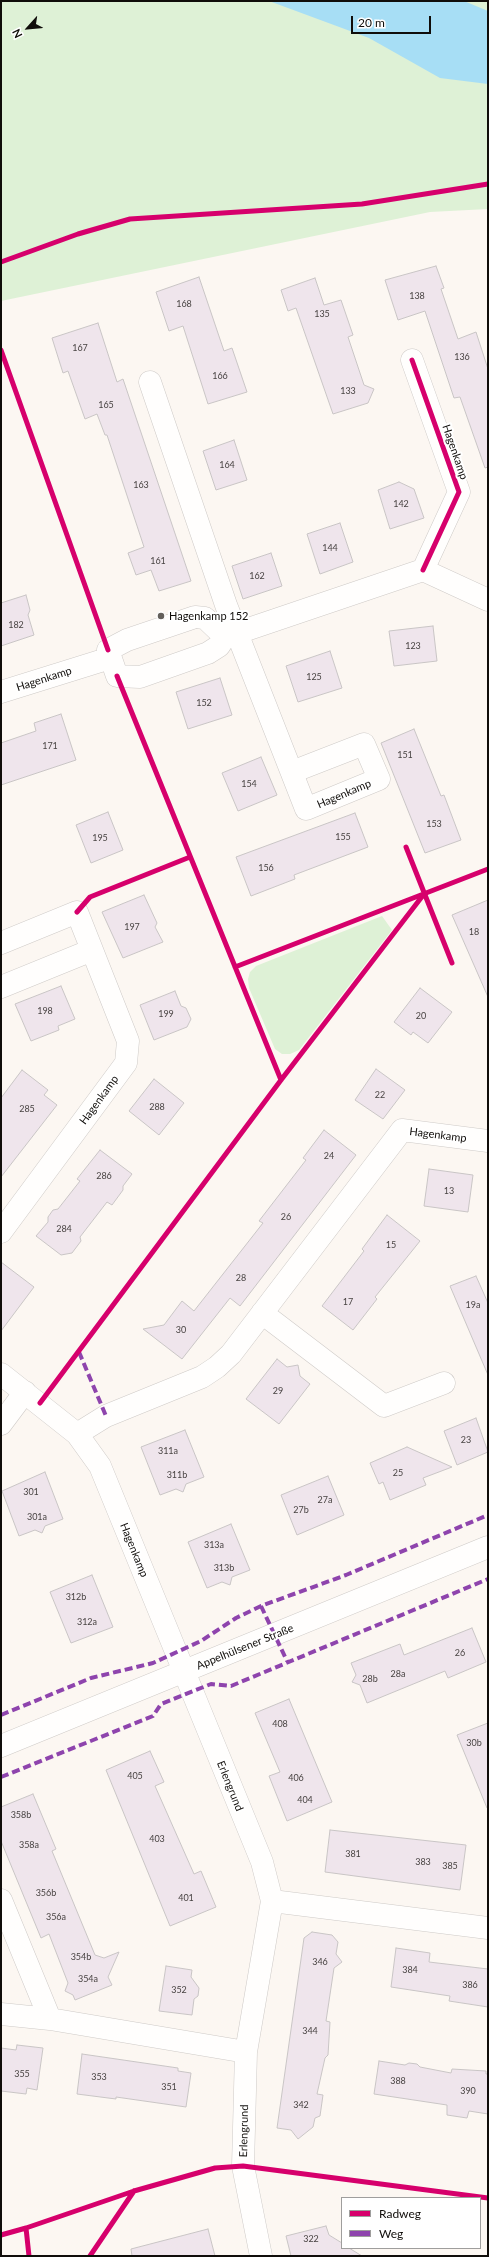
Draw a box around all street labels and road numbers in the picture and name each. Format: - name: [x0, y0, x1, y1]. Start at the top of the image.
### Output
- street label: Hagenkamp: [439, 423, 471, 481]
- street label: Hagenkamp: [15, 664, 73, 694]
- street label: Hagenkamp: [315, 777, 373, 811]
- street label: Hagenkamp: [77, 1073, 121, 1127]
- street label: Hagenkamp: [409, 1125, 467, 1145]
- street label: Hagenkamp: [117, 1521, 151, 1579]
- street label: Appelhülsener Straße: [195, 1621, 295, 1673]
- street label: Erlengrund: [214, 1759, 246, 1813]
- street label: Erlengrund: [237, 2104, 251, 2158]

